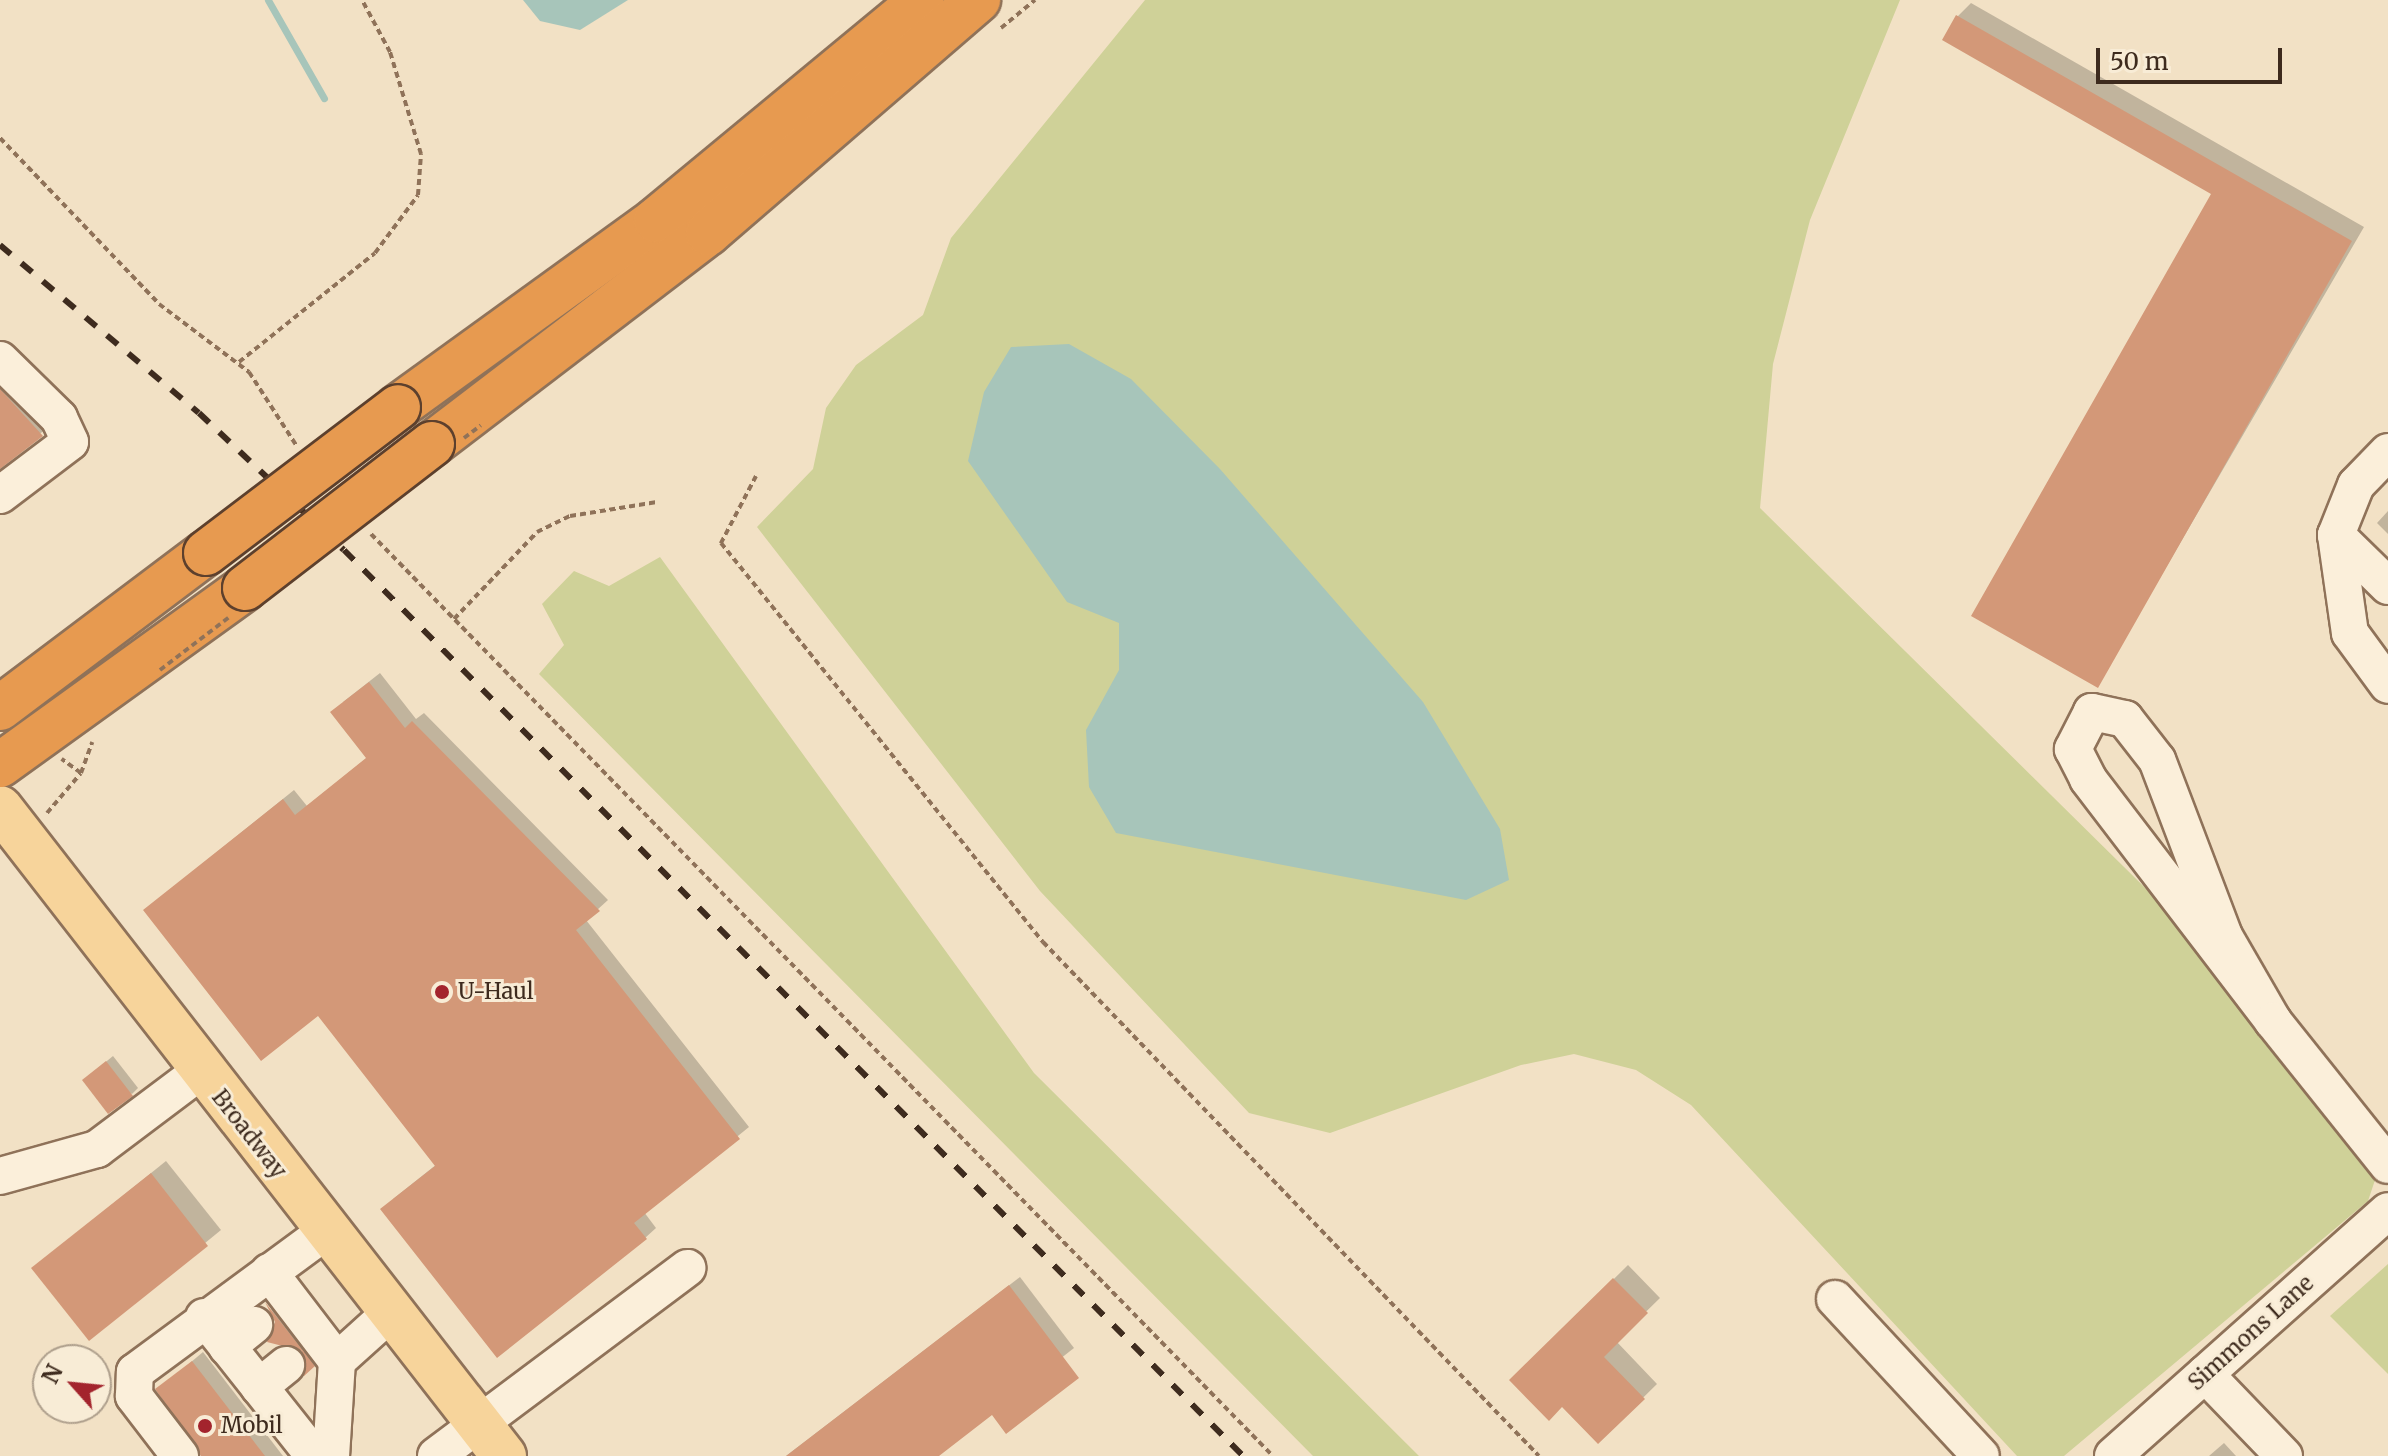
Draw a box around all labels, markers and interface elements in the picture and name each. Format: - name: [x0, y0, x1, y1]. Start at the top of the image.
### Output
- scale bar: [2100, 32, 2286, 82]
- text: 50 m: [2110, 46, 2169, 77]
- place label: U-Haul: [458, 979, 534, 1005]
- marker: U-Haul: [433, 983, 451, 1001]
- street label: Broadway: [206, 1085, 292, 1183]
- street label: Simmons Lane: [2183, 1270, 2319, 1396]
- north arrow: [32, 1344, 112, 1424]
- text: N: [36, 1360, 69, 1388]
- place label: Mobil: [221, 1413, 283, 1439]
- marker: Mobil: [196, 1417, 214, 1435]

